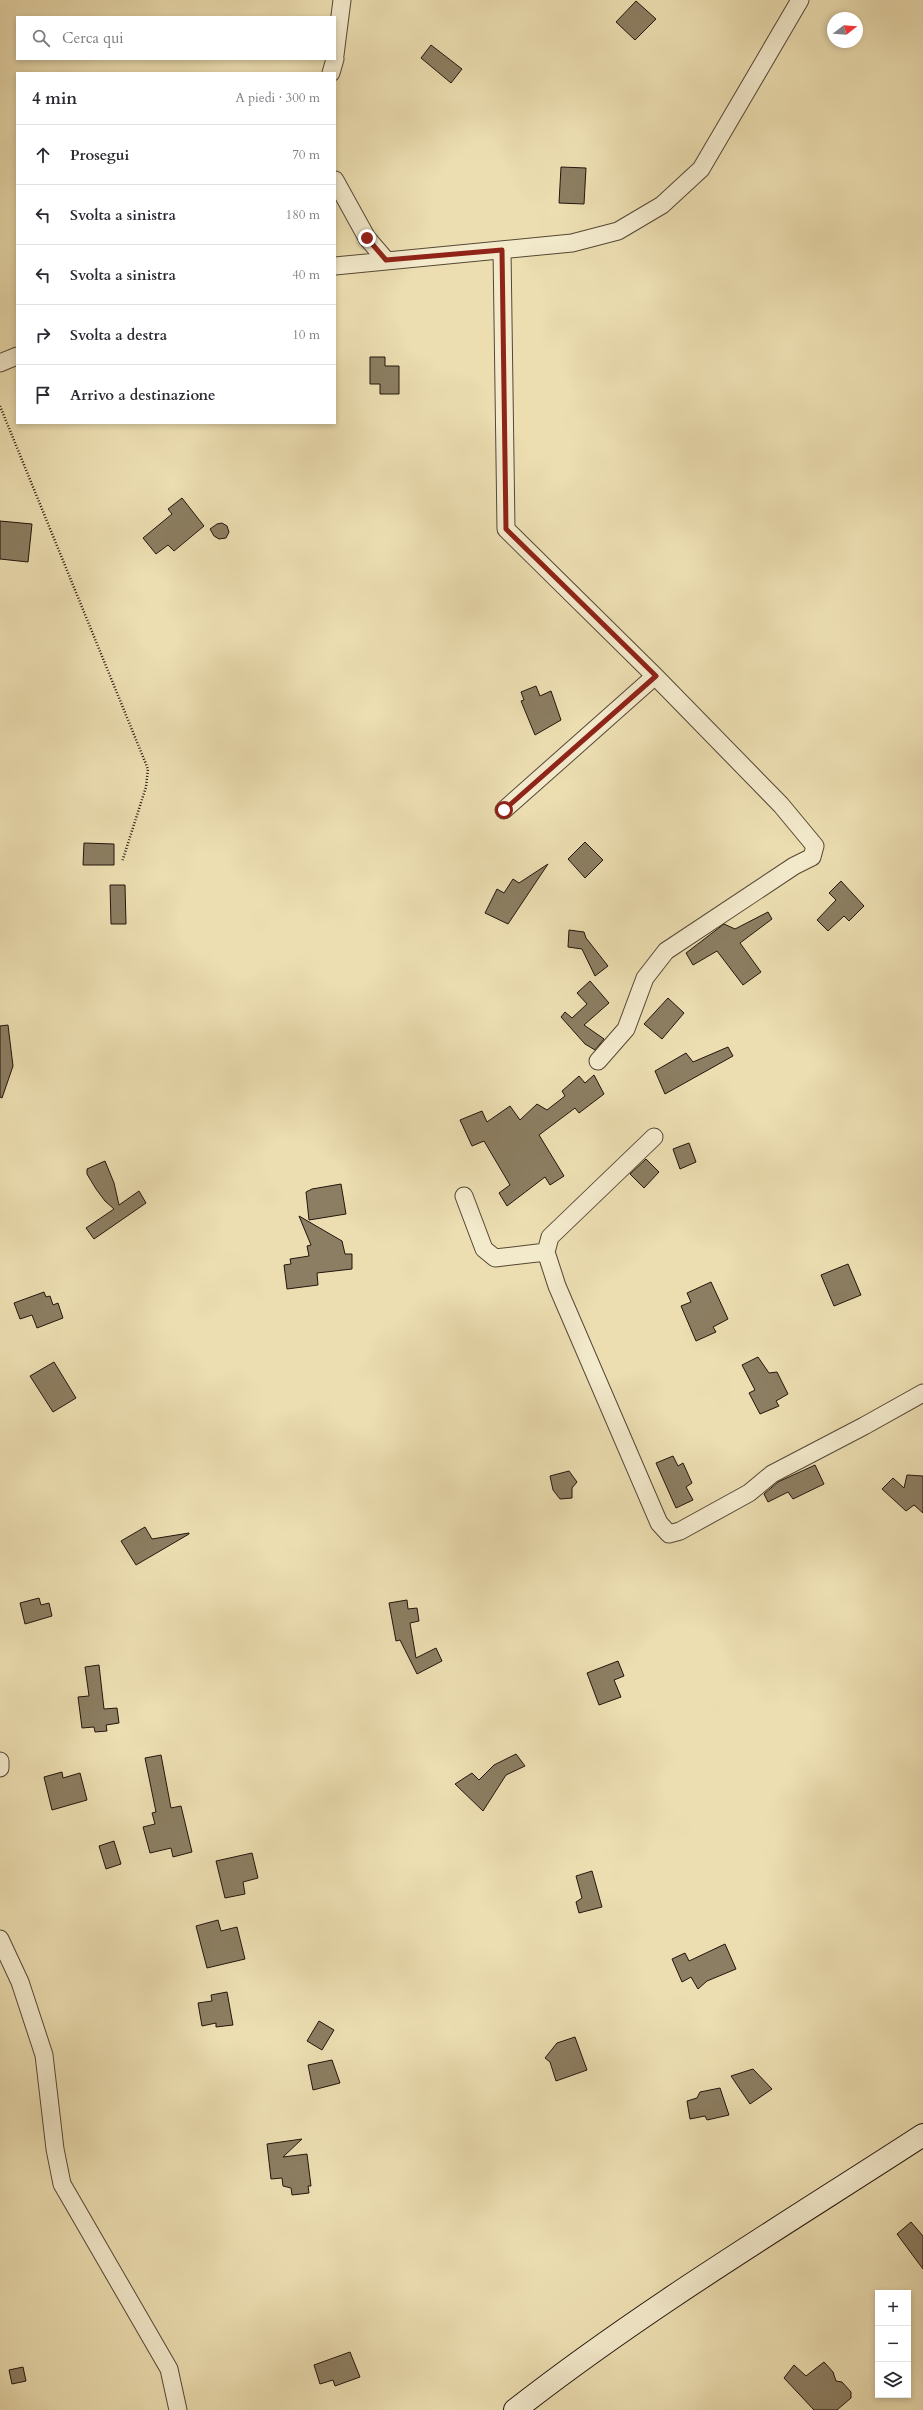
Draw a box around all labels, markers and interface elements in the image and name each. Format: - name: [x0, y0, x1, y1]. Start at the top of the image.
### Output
- north arrow: [827, 12, 863, 48]
- search box: [16, 16, 336, 60]
- icon: search: [30, 27, 52, 49]
- text: Cerca qui: [62, 28, 124, 48]
- text: 4 min: [32, 87, 77, 110]
- text: A piedi · 300 m: [235, 89, 320, 107]
- icon: ahead: [32, 144, 54, 166]
- text: Prosegui: [70, 145, 129, 165]
- text: 70 m: [292, 146, 320, 164]
- icon: left: [32, 204, 54, 226]
- text: Svolta a sinistra: [70, 205, 176, 225]
- text: 180 m: [286, 206, 320, 224]
- route end: [358, 229, 376, 247]
- icon: left: [32, 264, 54, 286]
- text: Svolta a sinistra: [70, 265, 176, 285]
- text: 40 m: [292, 266, 320, 284]
- icon: right: [32, 324, 54, 346]
- text: Svolta a destra: [70, 325, 167, 345]
- text: 10 m: [292, 326, 320, 344]
- icon: arrive: [32, 384, 54, 406]
- text: Arrivo a destinazione: [70, 385, 216, 405]
- route start: [495, 801, 513, 819]
- map controls: [875, 2290, 911, 2398]
- button: +: [875, 2290, 911, 2326]
- button: −: [875, 2326, 911, 2362]
- button: layers: [875, 2362, 911, 2398]

